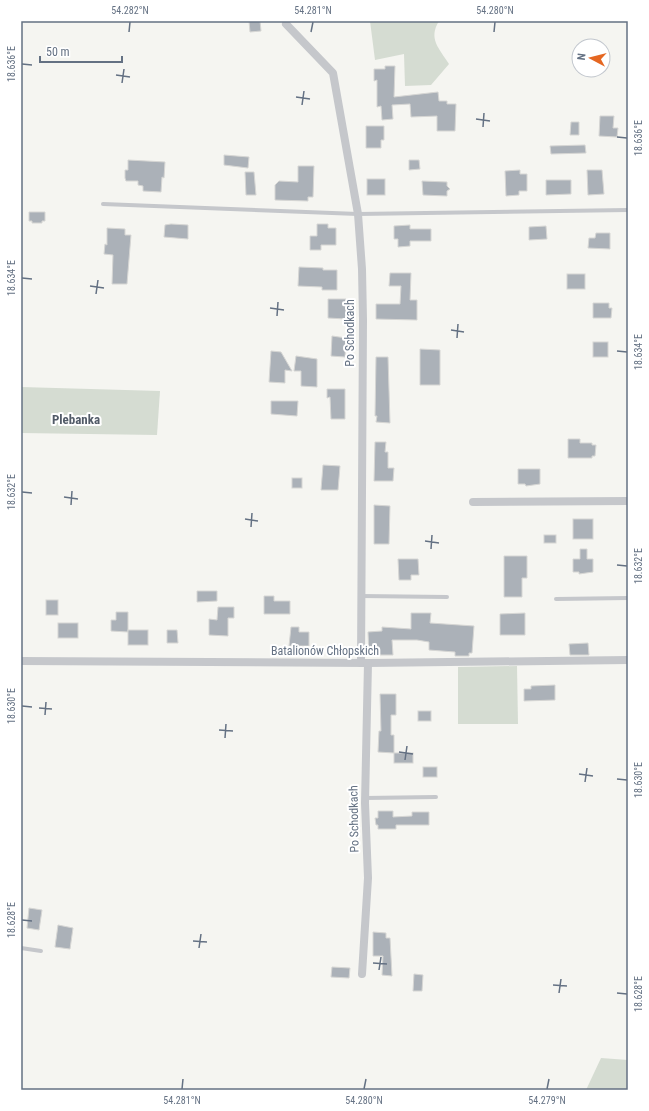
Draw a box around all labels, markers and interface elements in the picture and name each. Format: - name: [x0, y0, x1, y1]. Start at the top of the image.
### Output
- text: 54.282°N: [111, 5, 149, 16]
- text: 54.281°N: [294, 5, 332, 16]
- text: 54.280°N: [476, 5, 514, 16]
- scale bar: [40, 38, 122, 64]
- north arrow: [571, 38, 611, 78]
- text: 50 m: [46, 45, 70, 59]
- text: 18.636°E: [6, 46, 17, 82]
- text: N: [575, 52, 588, 61]
- text: 18.636°E: [633, 120, 644, 156]
- text: 18.634°E: [6, 260, 17, 296]
- street label: Po Schodkach: [343, 299, 357, 367]
- text: 18.634°E: [633, 334, 644, 370]
- district label: Plebanka: [52, 412, 100, 427]
- text: 18.632°E: [6, 474, 17, 510]
- text: 18.632°E: [633, 548, 644, 584]
- street label: Batalionów Chłopskich: [271, 644, 379, 658]
- text: 18.630°E: [6, 688, 17, 724]
- text: 18.630°E: [633, 762, 644, 798]
- street label: Po Schodkach: [346, 785, 362, 853]
- text: 18.628°E: [6, 902, 17, 938]
- text: 18.628°E: [633, 976, 644, 1012]
- text: 54.281°N: [163, 1095, 201, 1106]
- text: 54.280°N: [345, 1095, 383, 1106]
- text: 54.279°N: [528, 1095, 566, 1106]

